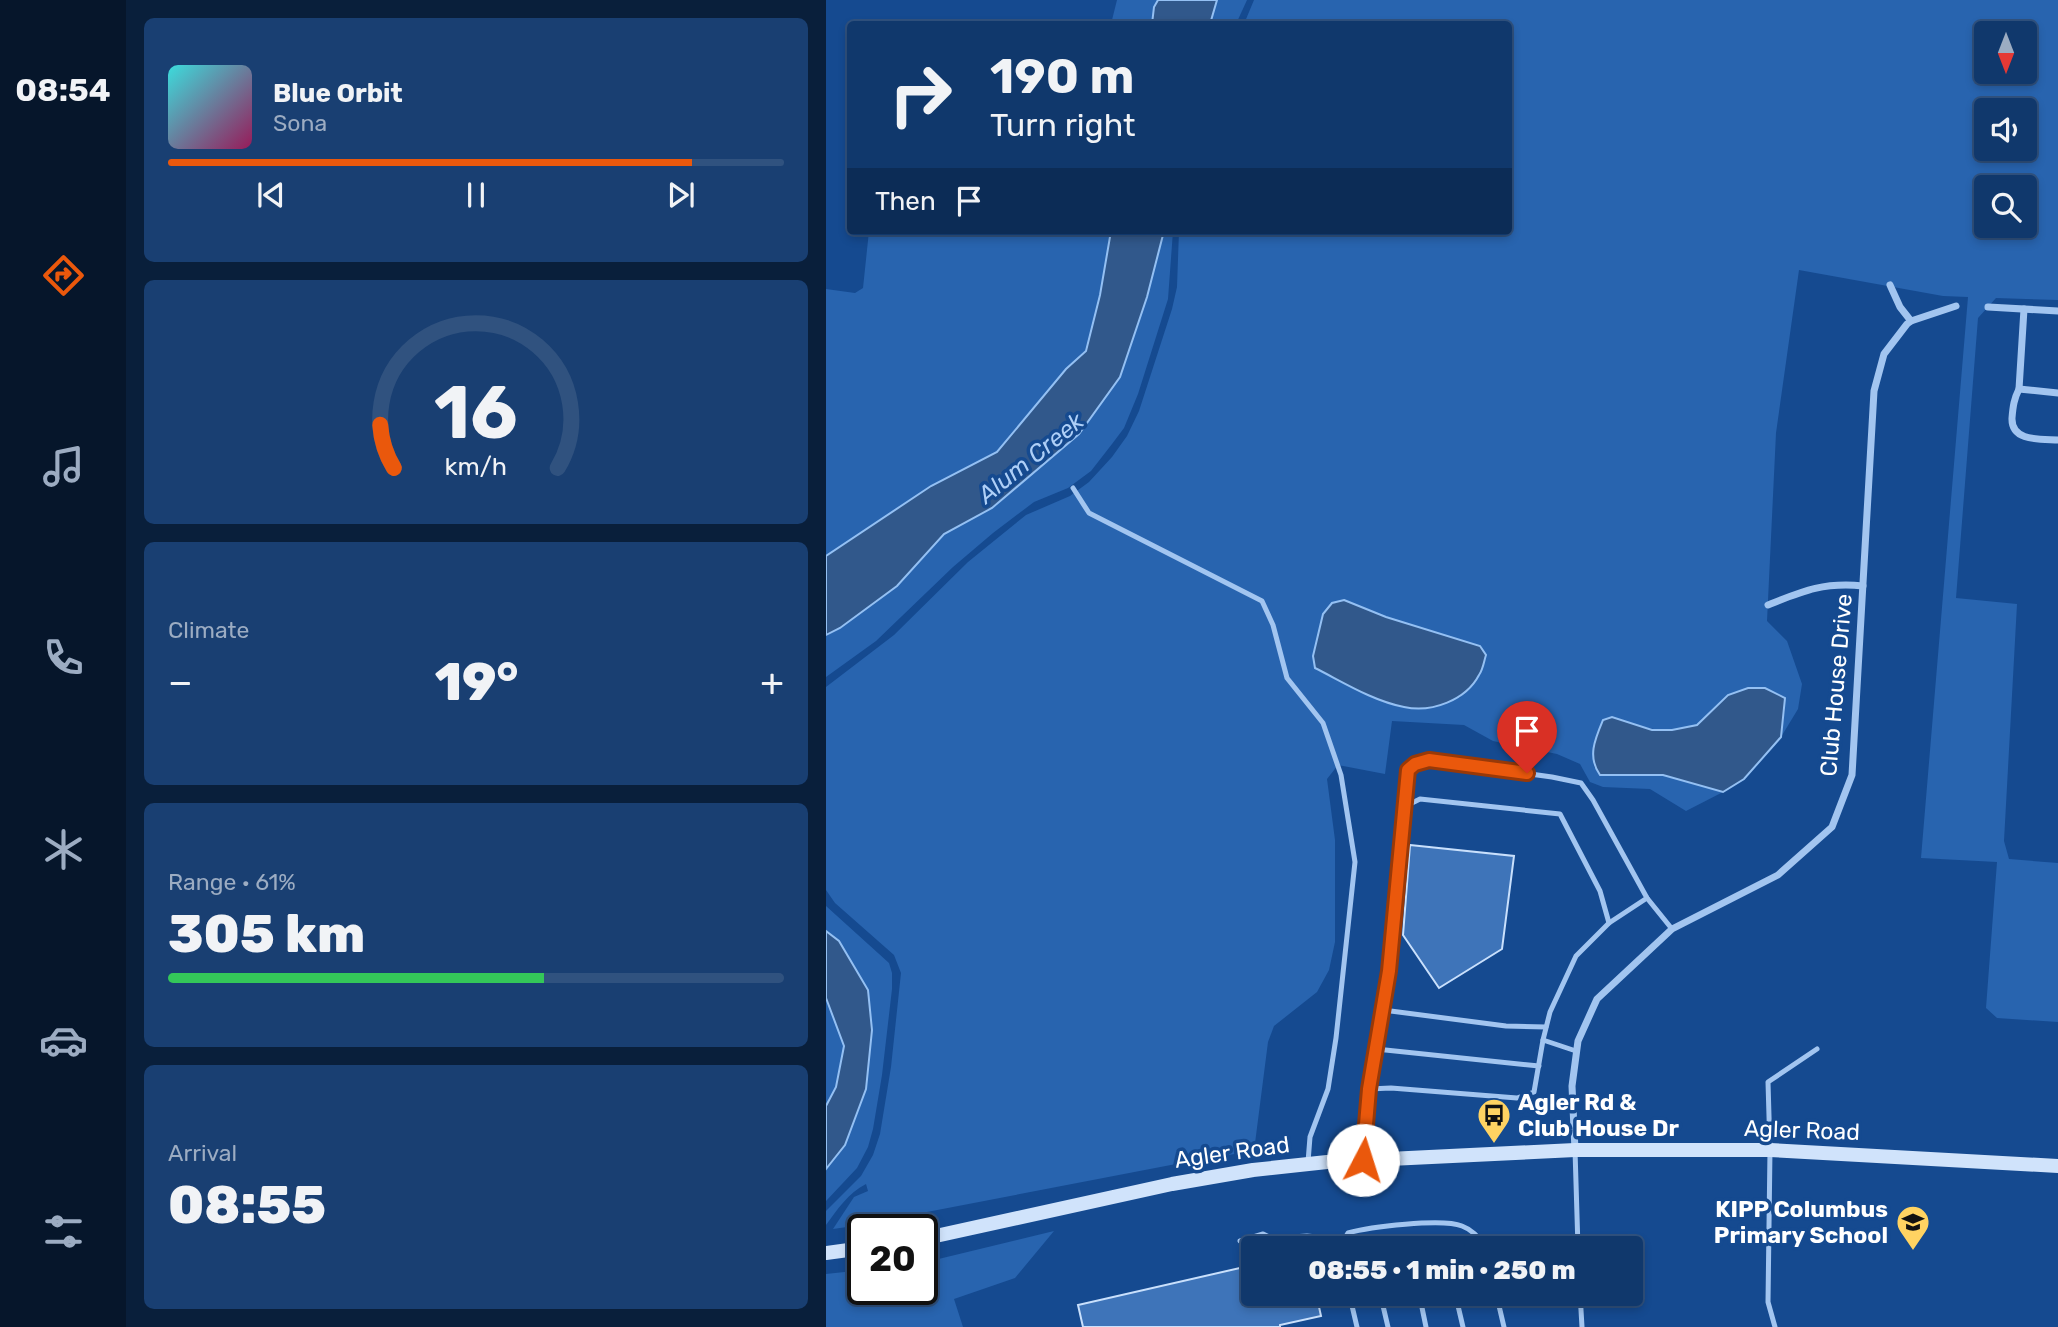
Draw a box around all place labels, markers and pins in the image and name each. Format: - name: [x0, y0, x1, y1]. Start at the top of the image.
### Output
- pin: [1497, 701, 1557, 773]
- place label: Agler Rd & Club House Dr: [1518, 1088, 1680, 1142]
- bus stop icon: Agler Rd & Club House Dr: [1475, 1096, 1513, 1145]
- place label: KIPP Columbus Primary School: [1714, 1195, 1888, 1249]
- school or university icon: KIPP Columbus Primary School: [1894, 1203, 1932, 1252]

